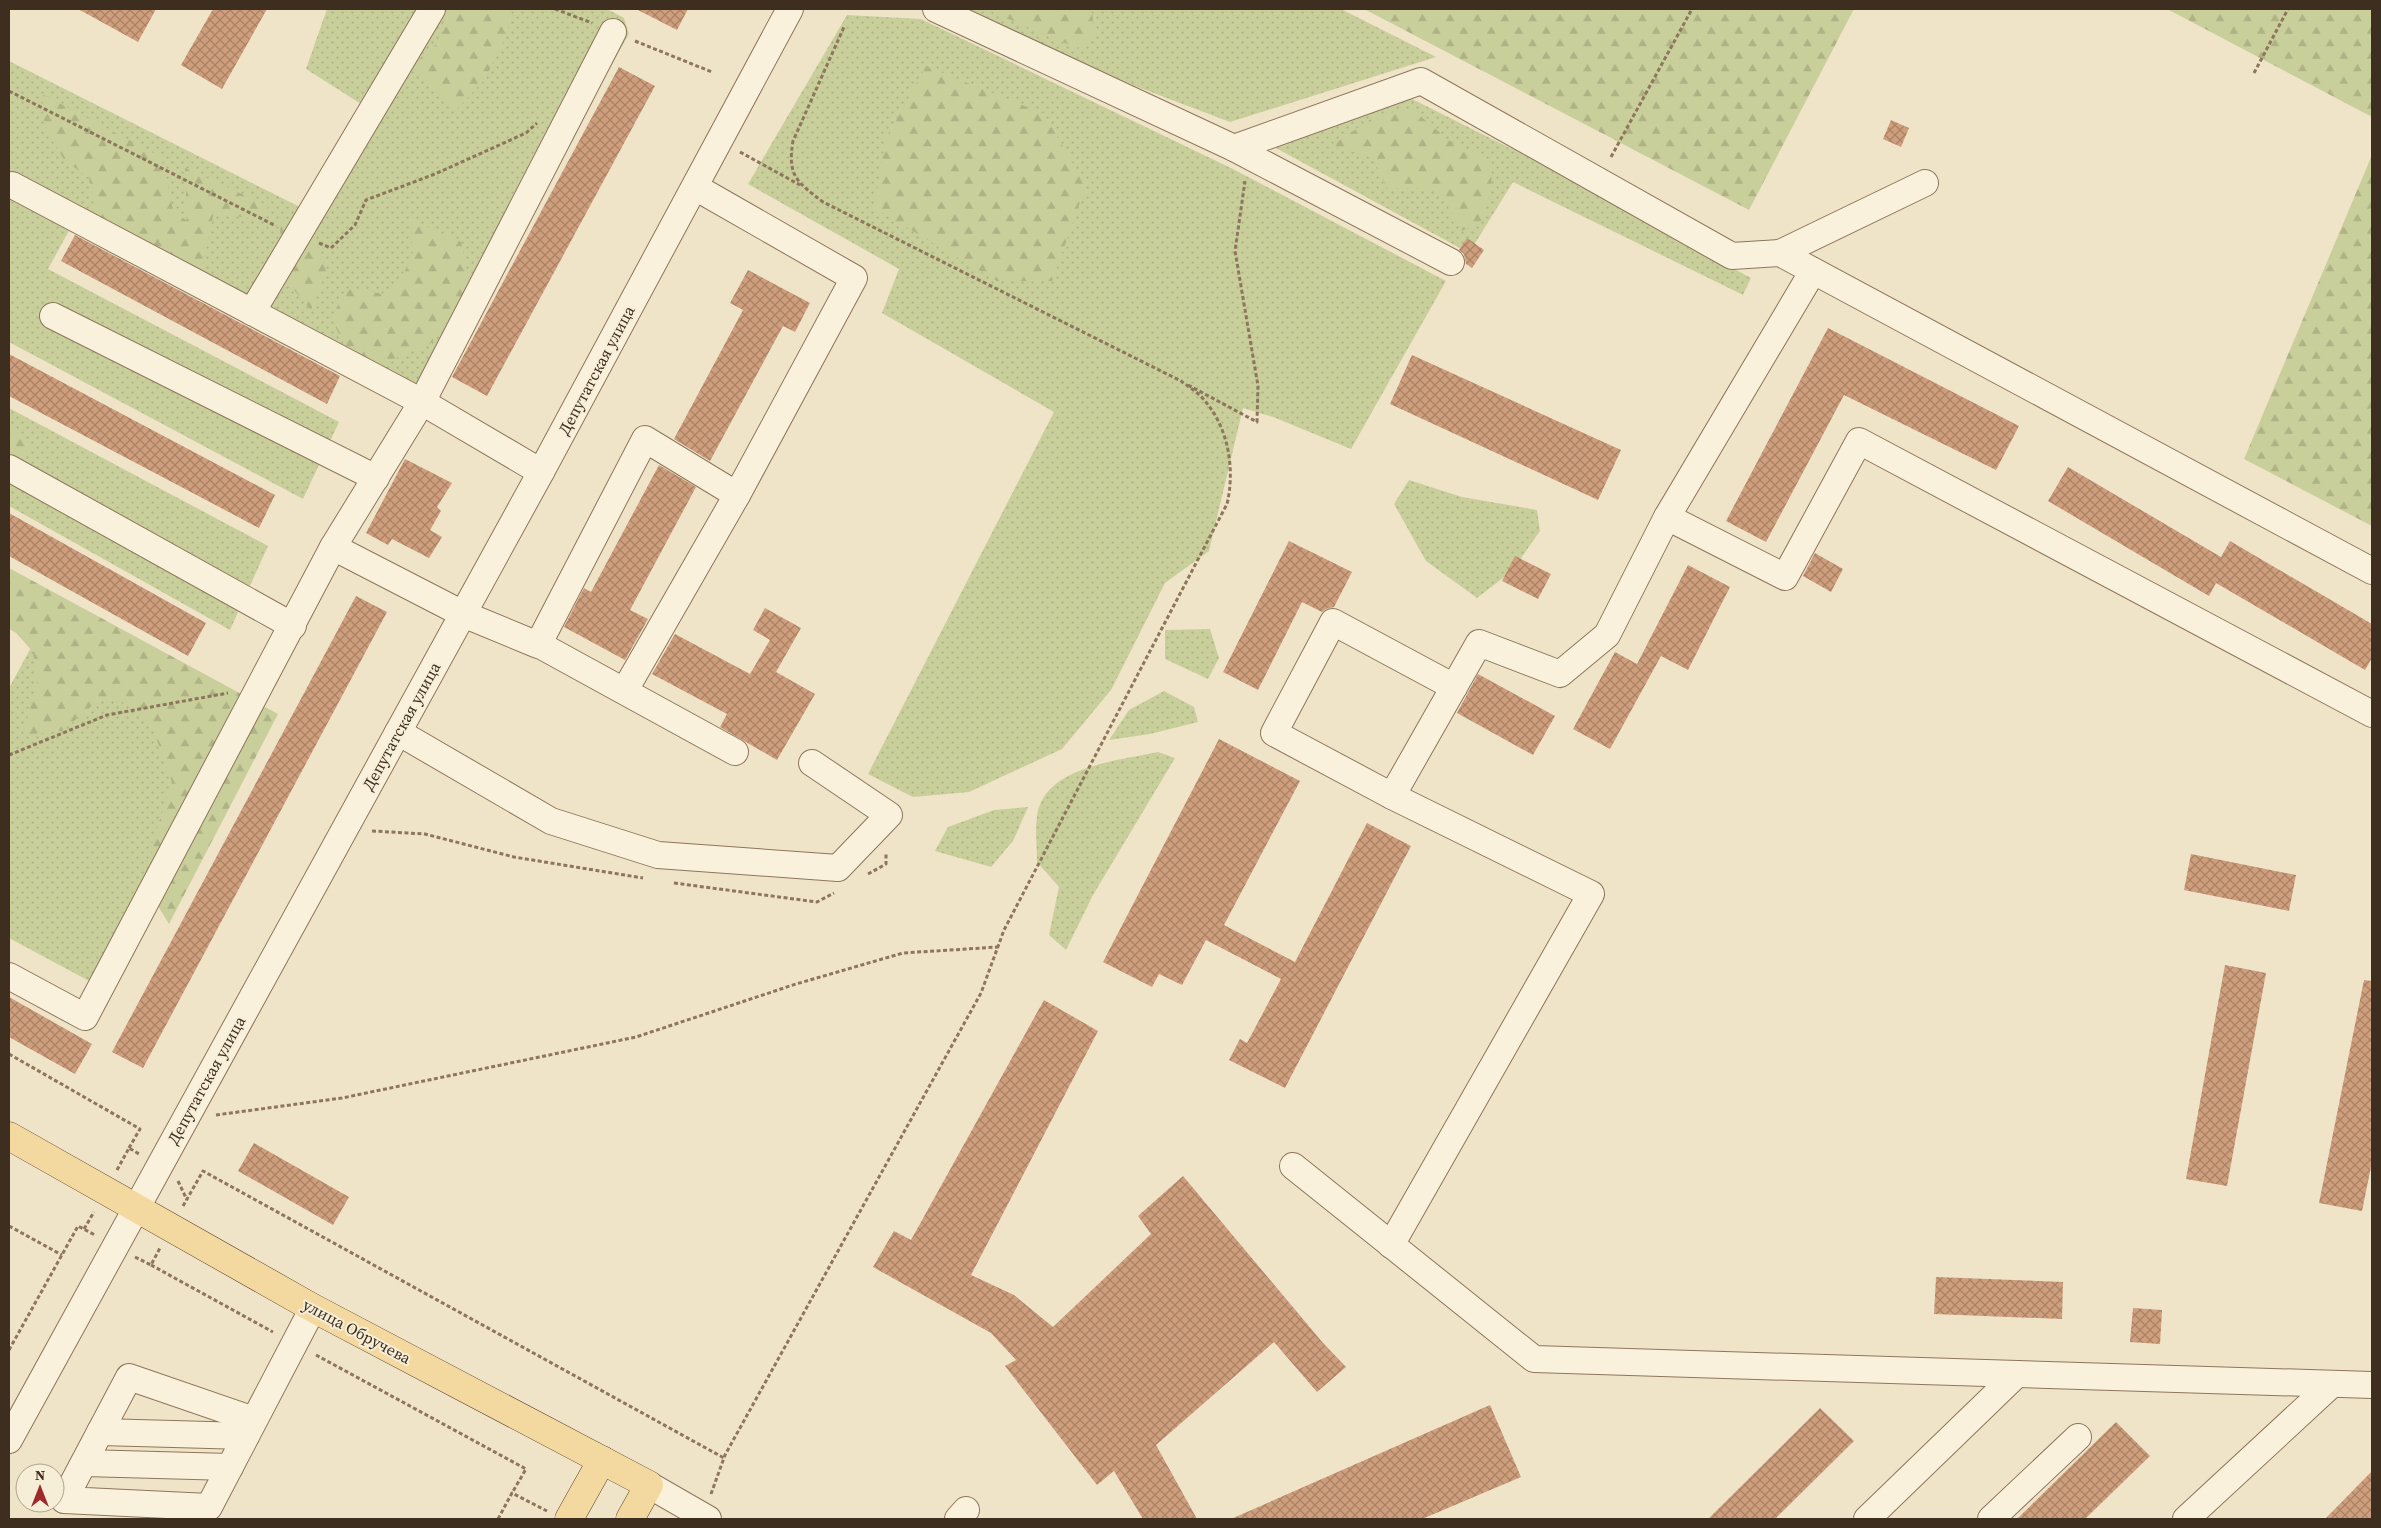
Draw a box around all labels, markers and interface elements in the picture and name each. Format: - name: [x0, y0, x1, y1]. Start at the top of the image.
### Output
- street label: Депутатская улица: [553, 301, 640, 439]
- street label: Депутатская улица: [357, 657, 446, 794]
- street label: Депутатская улица: [162, 1011, 251, 1148]
- street label: улица Обручева: [299, 1293, 416, 1369]
- north arrow: [15, 1463, 65, 1513]
- text: N: [35, 1465, 45, 1485]

